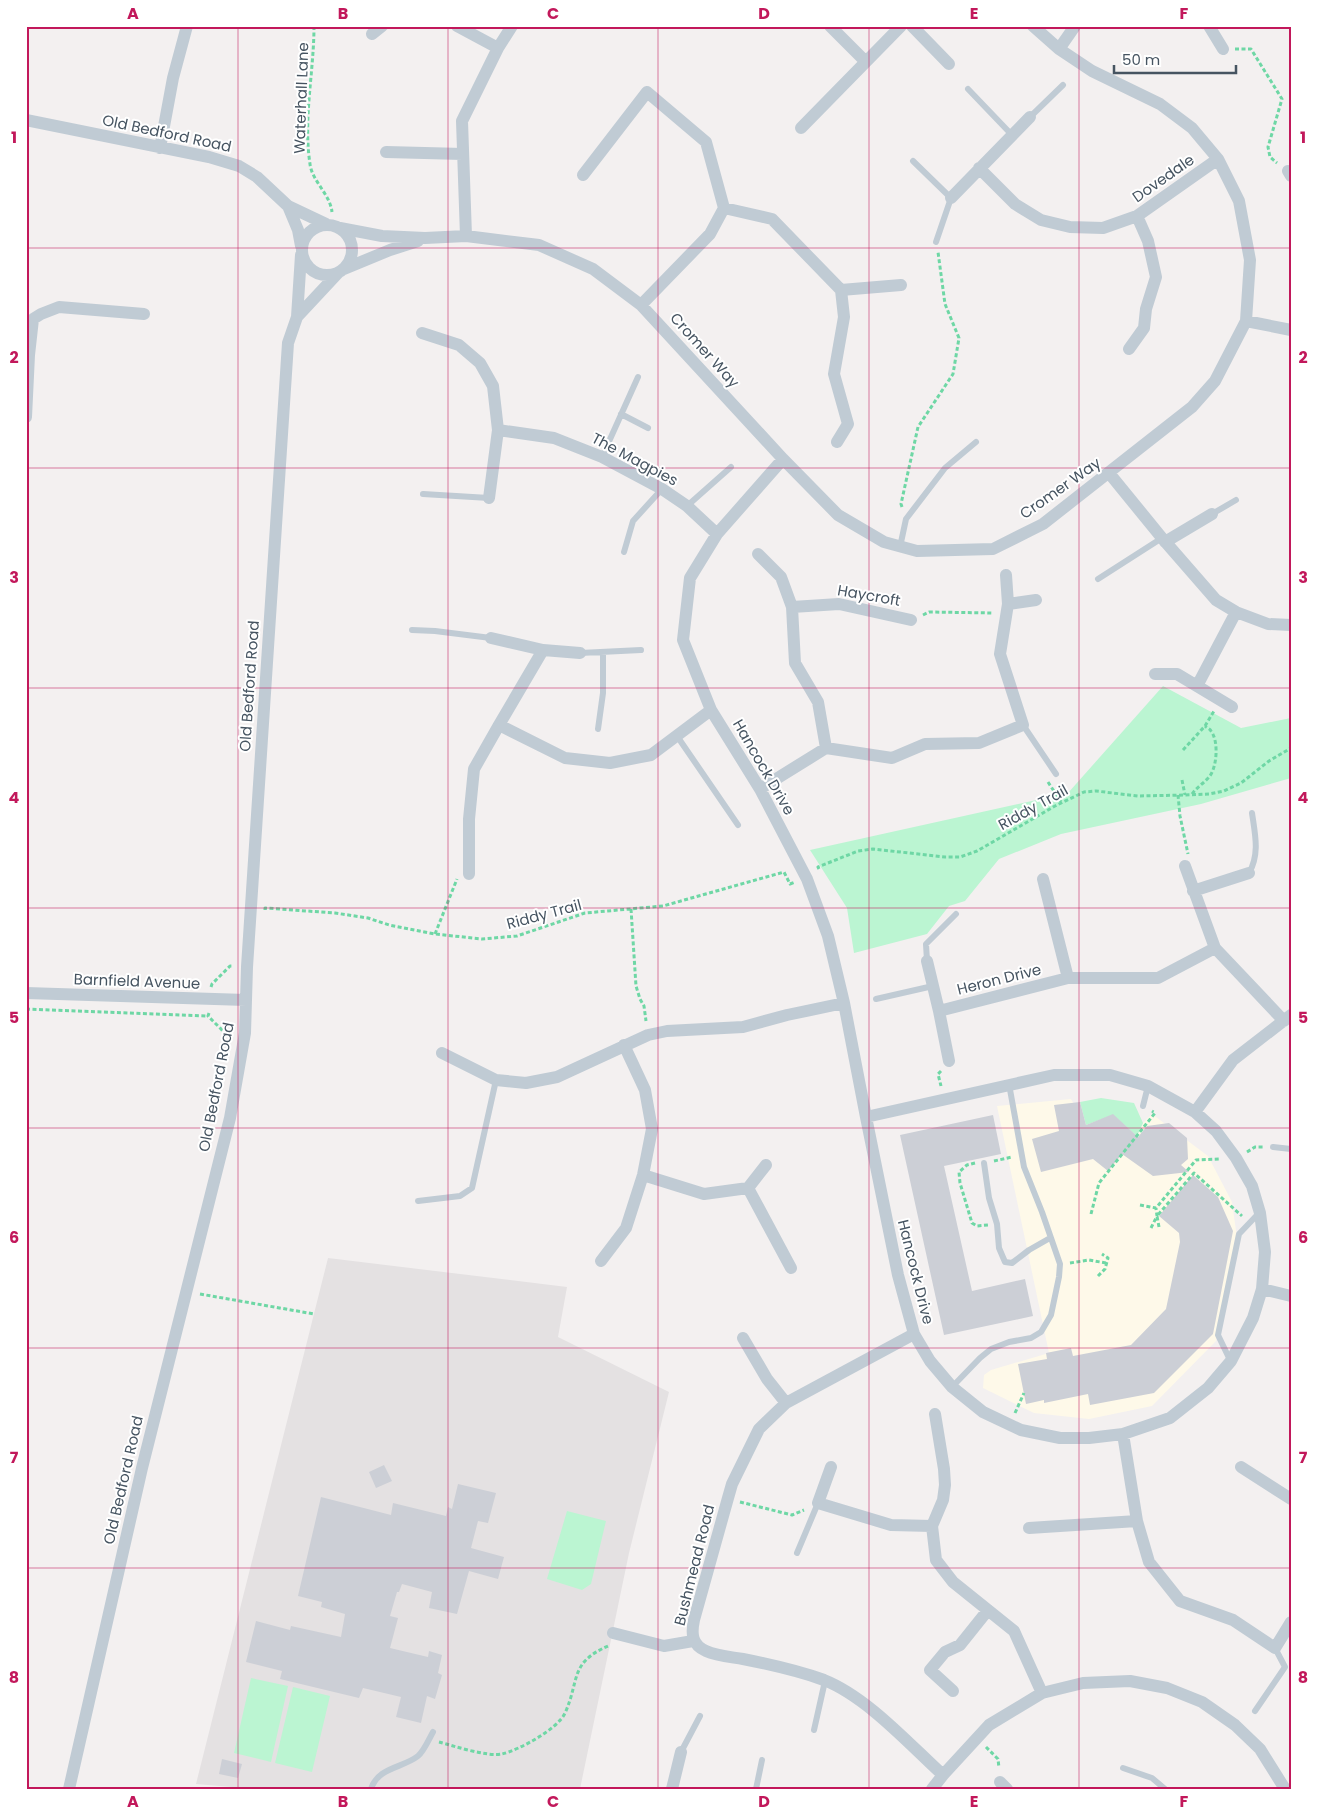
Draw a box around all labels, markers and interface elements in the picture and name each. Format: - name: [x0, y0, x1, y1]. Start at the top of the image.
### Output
- text: A: [127, 2, 139, 25]
- text: B: [338, 2, 348, 25]
- text: C: [547, 2, 559, 25]
- text: D: [758, 2, 770, 25]
- text: E: [970, 2, 978, 25]
- text: F: [1180, 2, 1189, 25]
- street label: Waterhall Lane: [289, 42, 313, 154]
- scale bar: [1114, 42, 1237, 74]
- text: 50 m: [1122, 49, 1160, 70]
- street label: Old Bedford Road: [100, 109, 234, 157]
- text: 1: [11, 126, 17, 149]
- text: 1: [1300, 126, 1306, 149]
- street label: Dovedale: [1128, 149, 1198, 207]
- street label: Cromer Way: [666, 308, 745, 392]
- text: 2: [9, 346, 19, 369]
- text: 2: [1298, 346, 1308, 369]
- street label: The Magpies: [588, 427, 682, 491]
- street label: Cromer Way: [1015, 452, 1105, 524]
- text: 3: [9, 566, 19, 589]
- text: 3: [1298, 566, 1308, 589]
- street label: Haycroft: [836, 579, 902, 611]
- street label: Old Bedford Road: [234, 620, 264, 752]
- street label: Hancock Drive: [728, 715, 800, 819]
- street label: Riddy Trail: [994, 779, 1072, 835]
- text: 4: [9, 786, 20, 809]
- text: 4: [1298, 786, 1309, 809]
- street label: Riddy Trail: [504, 894, 584, 934]
- street label: Heron Drive: [955, 958, 1043, 1000]
- street label: Barnfield Avenue: [73, 968, 201, 994]
- text: 5: [9, 1006, 19, 1029]
- text: 5: [1298, 1006, 1308, 1029]
- street label: Old Bedford Road: [193, 1020, 239, 1154]
- street label: Hancock Drive: [893, 1217, 939, 1327]
- text: 6: [9, 1226, 19, 1249]
- text: 6: [1298, 1226, 1308, 1249]
- street label: Old Bedford Road: [98, 1414, 148, 1546]
- text: 7: [10, 1446, 19, 1469]
- text: 7: [1299, 1446, 1308, 1469]
- street label: Bushmead Road: [669, 1502, 719, 1628]
- text: 8: [9, 1666, 19, 1689]
- text: 8: [1298, 1666, 1308, 1689]
- text: A: [127, 1790, 139, 1813]
- text: B: [338, 1790, 348, 1813]
- text: C: [547, 1790, 559, 1813]
- text: D: [758, 1790, 770, 1813]
- text: E: [970, 1790, 978, 1813]
- text: F: [1180, 1790, 1189, 1813]

